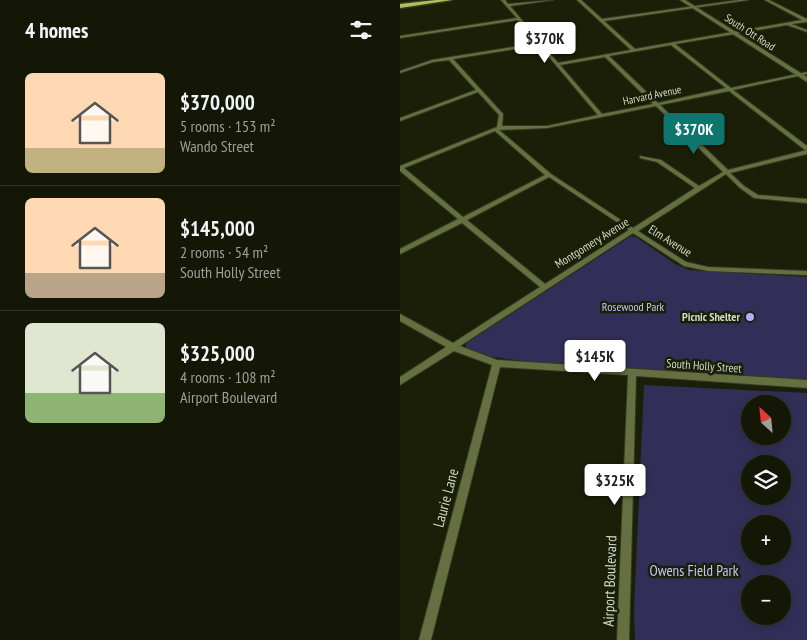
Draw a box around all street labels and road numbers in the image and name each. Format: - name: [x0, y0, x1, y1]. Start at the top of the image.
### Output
- street label: South Ott Road: [722, 10, 778, 54]
- street label: Harvard Avenue: [621, 82, 683, 108]
- street label: Montgomery Avenue: [552, 214, 632, 271]
- street label: Elm Avenue: [646, 221, 695, 260]
- street label: South Holly Street: [666, 355, 743, 376]
- street label: Laurie Lane: [429, 466, 462, 529]
- street label: Airport Boulevard: [598, 535, 621, 627]

